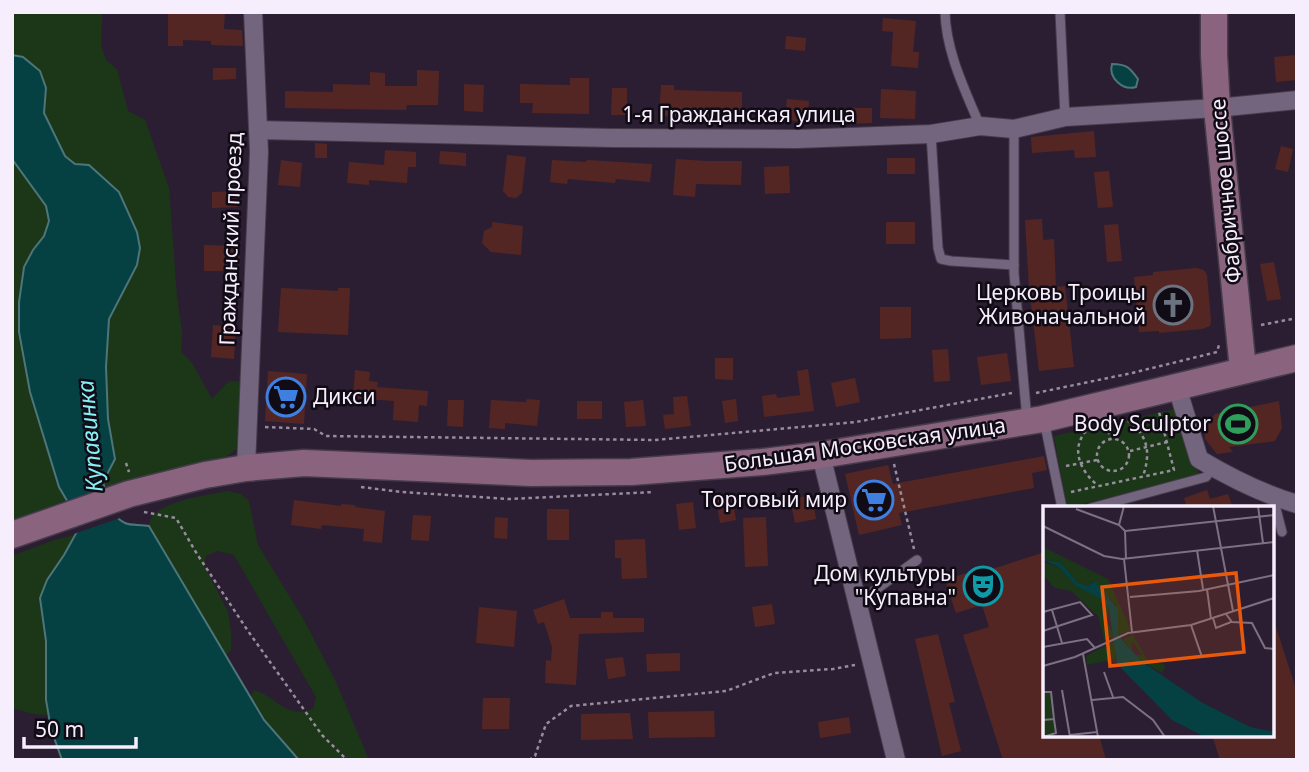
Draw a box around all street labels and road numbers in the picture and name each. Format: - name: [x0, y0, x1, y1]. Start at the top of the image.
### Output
- street label: Фабричное шоссе: [1203, 98, 1247, 284]
- street label: 1-я Гражданская улица: [622, 100, 856, 128]
- street label: Гражданский проезд: [212, 132, 248, 346]
- street label: Большая Московская улица: [722, 410, 1007, 478]

